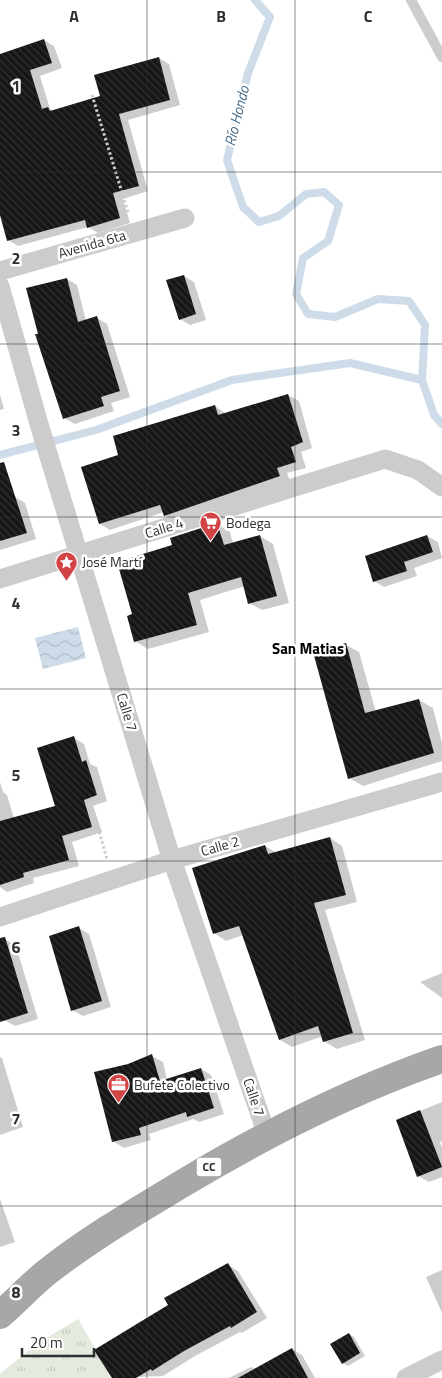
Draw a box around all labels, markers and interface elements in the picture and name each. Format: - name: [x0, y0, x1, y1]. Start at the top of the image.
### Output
- text: A: [69, 4, 79, 28]
- text: B: [216, 4, 226, 28]
- text: C: [364, 4, 373, 28]
- text: 1: [12, 74, 20, 98]
- water label: Río Hondo: [218, 83, 255, 148]
- street label: Avenida 6ta: [56, 224, 128, 263]
- text: 2: [12, 246, 20, 270]
- text: 3: [12, 418, 20, 442]
- supermarket icon: Bodega: [198, 511, 222, 542]
- street label: Calle 4: [142, 512, 186, 543]
- place label: Bodega: [226, 512, 271, 533]
- place icon: José Martí: [54, 550, 78, 581]
- place label: José Martí: [82, 551, 143, 572]
- text: 4: [12, 591, 21, 615]
- district label: San Matias: [272, 637, 344, 660]
- street label: Calle 7: [112, 690, 143, 734]
- text: 5: [12, 763, 21, 787]
- street label: Calle 2: [198, 830, 242, 861]
- text: 6: [12, 935, 21, 959]
- office icon: Bufete Colectivo: [106, 1073, 130, 1104]
- place label: Bufete Colectivo: [134, 1074, 230, 1095]
- street label: Calle 7: [238, 1075, 271, 1119]
- text: 7: [12, 1107, 20, 1131]
- road number: CC: [196, 1158, 222, 1176]
- text: 8: [12, 1280, 21, 1304]
- scale bar: [22, 1326, 95, 1358]
- text: 20 m: [30, 1331, 63, 1354]

